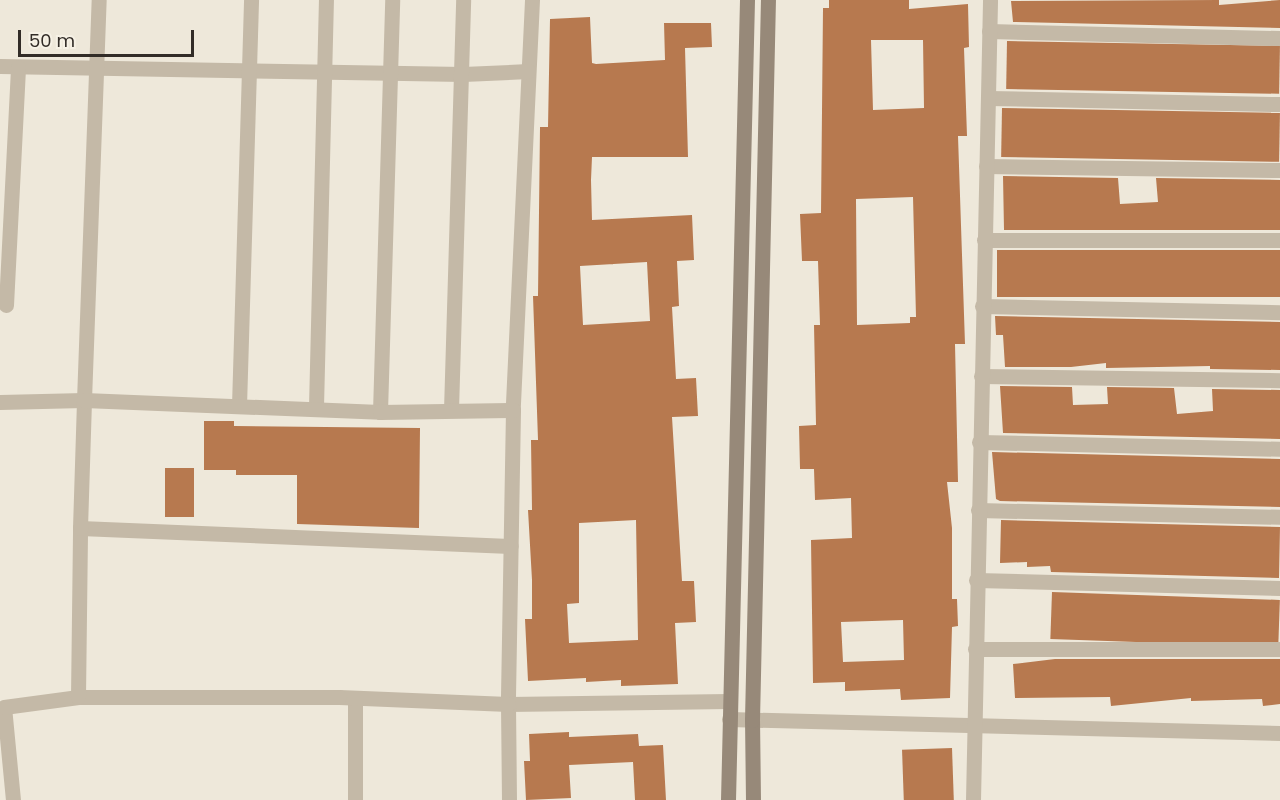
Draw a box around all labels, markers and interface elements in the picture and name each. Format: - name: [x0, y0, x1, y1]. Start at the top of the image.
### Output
- scale bar: [21, 18, 196, 56]
- text: 50 m: [29, 28, 75, 53]

